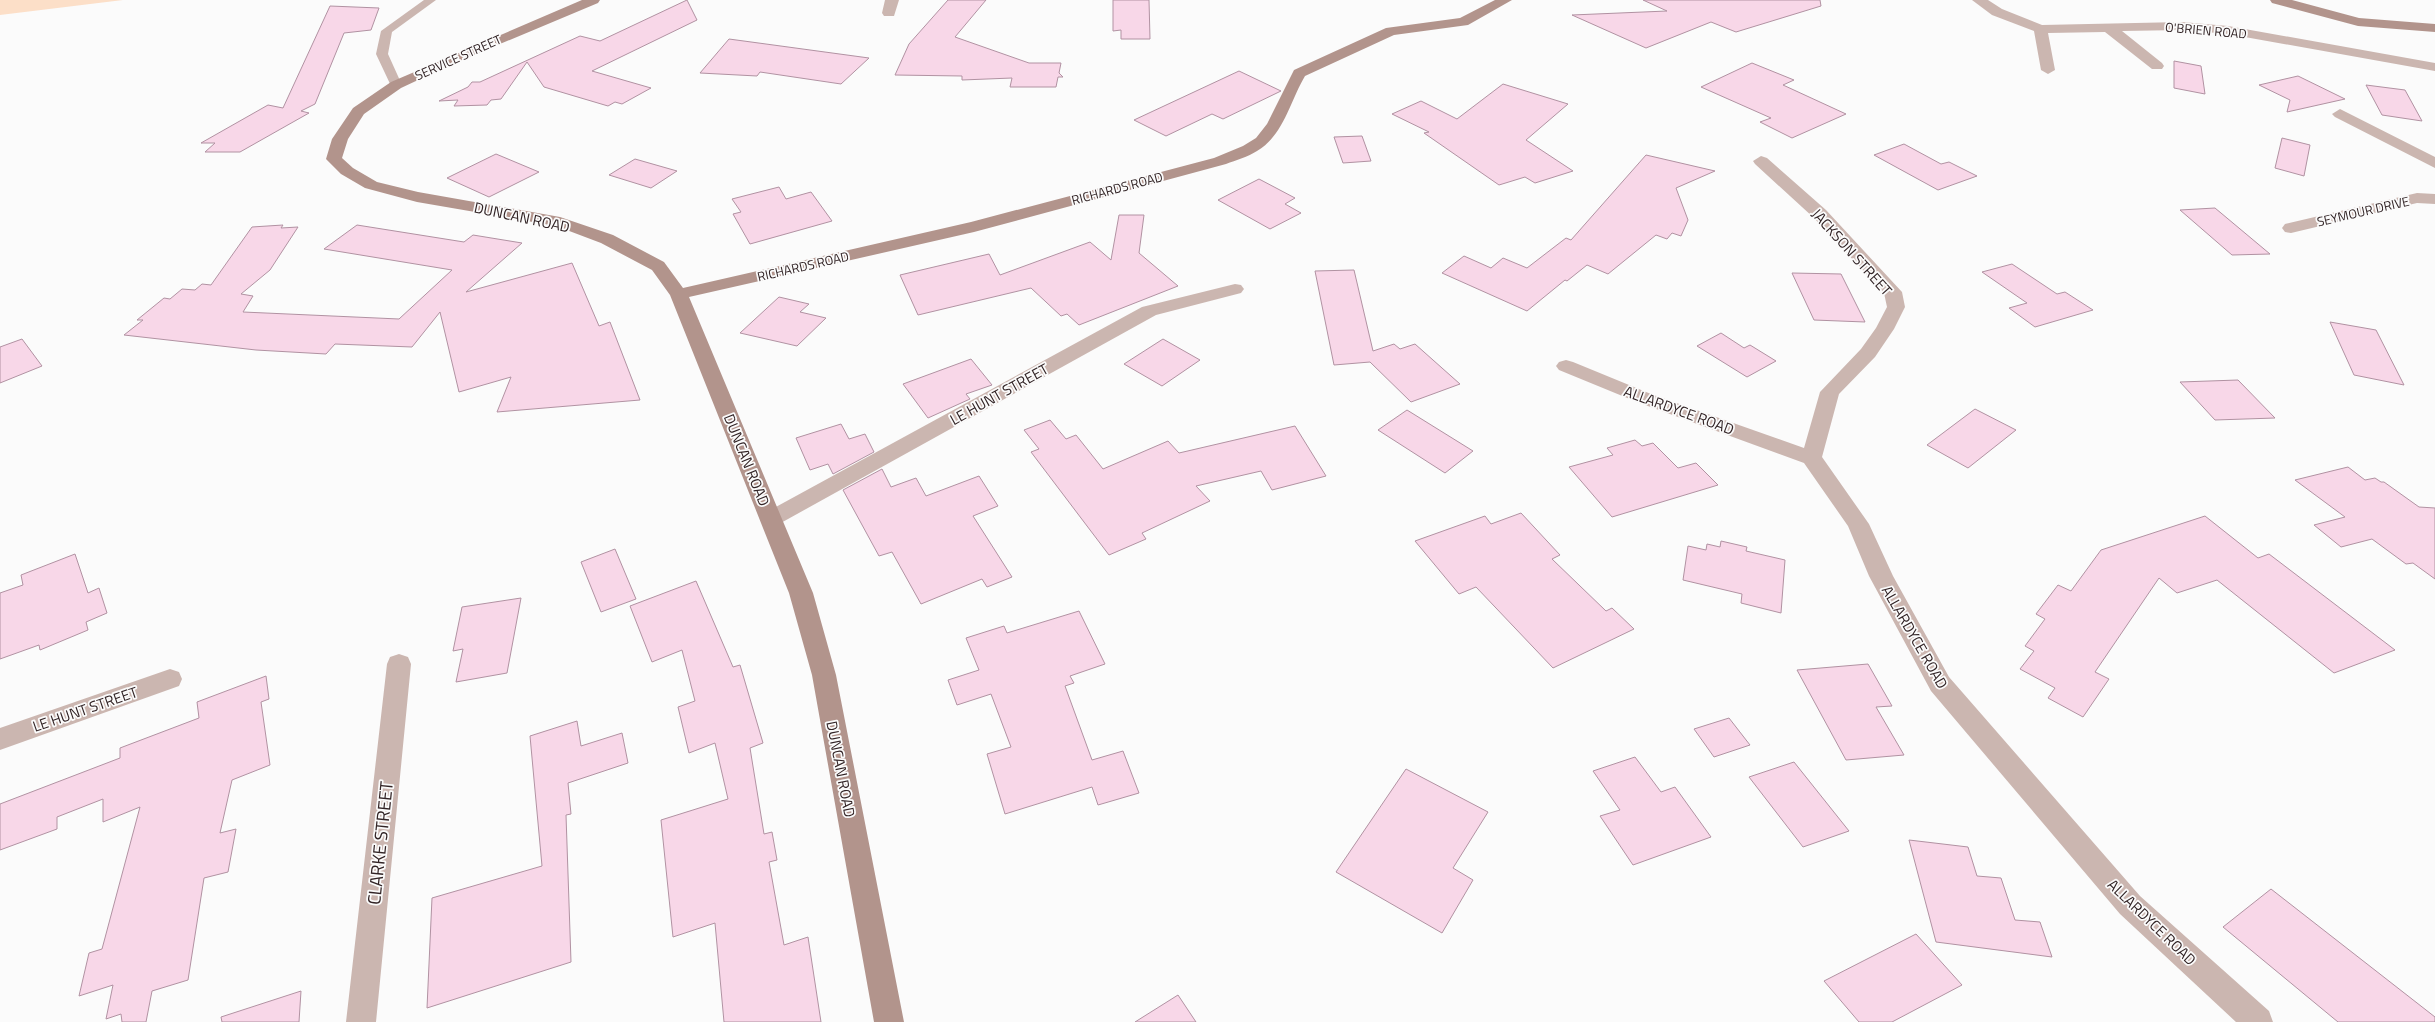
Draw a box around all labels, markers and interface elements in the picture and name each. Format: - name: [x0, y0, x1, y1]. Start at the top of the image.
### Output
- street label: O'BRIEN ROAD: [2164, 16, 2248, 44]
- street label: SERVICE STREET: [411, 29, 505, 85]
- street label: RICHARDS ROAD: [1069, 166, 1165, 210]
- street label: SEYMOUR DRIVE: [2315, 191, 2411, 231]
- street label: DUNCAN ROAD: [472, 196, 572, 238]
- street label: JACKSON STREET: [1806, 203, 1898, 301]
- street label: RICHARDS ROAD: [755, 246, 851, 286]
- street label: LE HUNT STREET: [945, 357, 1053, 431]
- street label: ALLARDYCE ROAD: [1621, 379, 1737, 441]
- street label: DUNCAN ROAD: [718, 410, 776, 510]
- street label: ALLARDYCE ROAD: [1876, 581, 1954, 693]
- street label: LE HUNT STREET: [29, 680, 141, 738]
- street label: DUNCAN ROAD: [820, 719, 862, 819]
- street label: CLARKE STREET: [360, 779, 400, 906]
- street label: ALLARDYCE ROAD: [2102, 874, 2202, 970]

